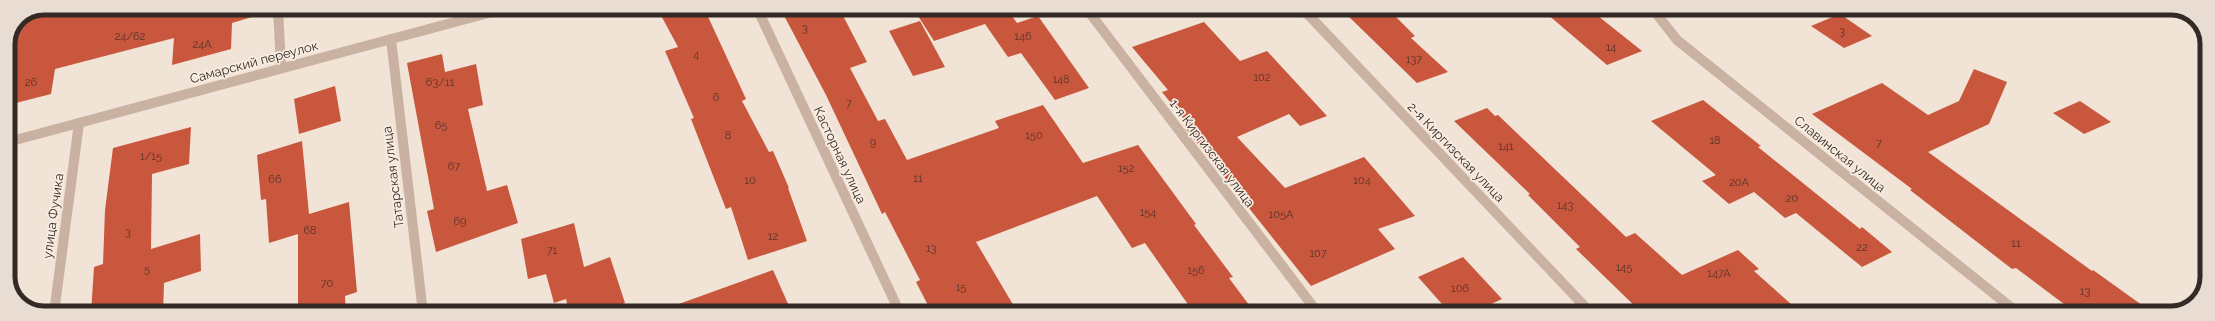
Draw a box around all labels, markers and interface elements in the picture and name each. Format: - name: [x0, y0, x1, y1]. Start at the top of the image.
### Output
- house number: 3: [802, 22, 808, 35]
- house number: 3: [1839, 25, 1845, 38]
- house number: 24/62: [115, 30, 146, 43]
- house number: 146: [1014, 30, 1032, 43]
- street label: Самарский переулок: [188, 38, 320, 86]
- house number: 24А: [192, 38, 212, 51]
- house number: 14: [1606, 41, 1616, 54]
- house number: 4: [693, 48, 699, 61]
- house number: 137: [1406, 53, 1422, 66]
- house number: 102: [1253, 71, 1271, 84]
- house number: 148: [1052, 73, 1070, 86]
- house number: 26: [25, 76, 38, 89]
- house number: 63/11: [426, 76, 454, 89]
- house number: 6: [713, 91, 720, 104]
- street label: 1-я Киргизская улица: [1166, 96, 1258, 210]
- house number: 7: [846, 97, 852, 110]
- street label: 2-я Киргизская улица: [1405, 99, 1507, 205]
- street label: Касторная улица: [811, 104, 869, 206]
- street label: Славинская улица: [1791, 113, 1889, 195]
- house number: 65: [435, 119, 447, 132]
- street label: Татарская улица: [379, 125, 407, 229]
- house number: 8: [725, 129, 731, 142]
- house number: 150: [1025, 129, 1043, 142]
- house number: 18: [1709, 134, 1721, 147]
- house number: 9: [870, 136, 876, 149]
- house number: 7: [1876, 137, 1882, 150]
- house number: 141: [1498, 140, 1514, 153]
- house number: 1/15: [140, 150, 162, 163]
- house number: 67: [448, 160, 460, 173]
- house number: 152: [1118, 162, 1134, 175]
- street label: улица Фучика: [40, 172, 66, 260]
- house number: 11: [913, 172, 923, 185]
- house number: 66: [268, 173, 282, 186]
- house number: 10: [744, 174, 756, 187]
- house number: 104: [1353, 174, 1371, 187]
- house number: 20А: [1729, 176, 1749, 189]
- house number: 20: [1786, 192, 1798, 205]
- house number: 143: [1557, 199, 1573, 212]
- house number: 154: [1140, 206, 1156, 219]
- house number: 105А: [1269, 208, 1294, 221]
- house number: 69: [453, 215, 467, 228]
- house number: 68: [303, 224, 317, 237]
- house number: 3: [125, 226, 131, 239]
- house number: 12: [768, 230, 778, 243]
- house number: 11: [2011, 237, 2021, 250]
- house number: 22: [1856, 241, 1868, 254]
- house number: 13: [926, 242, 936, 255]
- house number: 71: [547, 244, 558, 257]
- house number: 107: [1309, 247, 1327, 260]
- house number: 145: [1616, 261, 1632, 274]
- house number: 5: [144, 263, 150, 276]
- house number: 156: [1187, 264, 1205, 277]
- house number: 147А: [1707, 267, 1731, 280]
- house number: 70: [321, 277, 334, 290]
- house number: 15: [956, 281, 966, 294]
- house number: 106: [1451, 282, 1469, 295]
- house number: 13: [2080, 285, 2090, 298]

